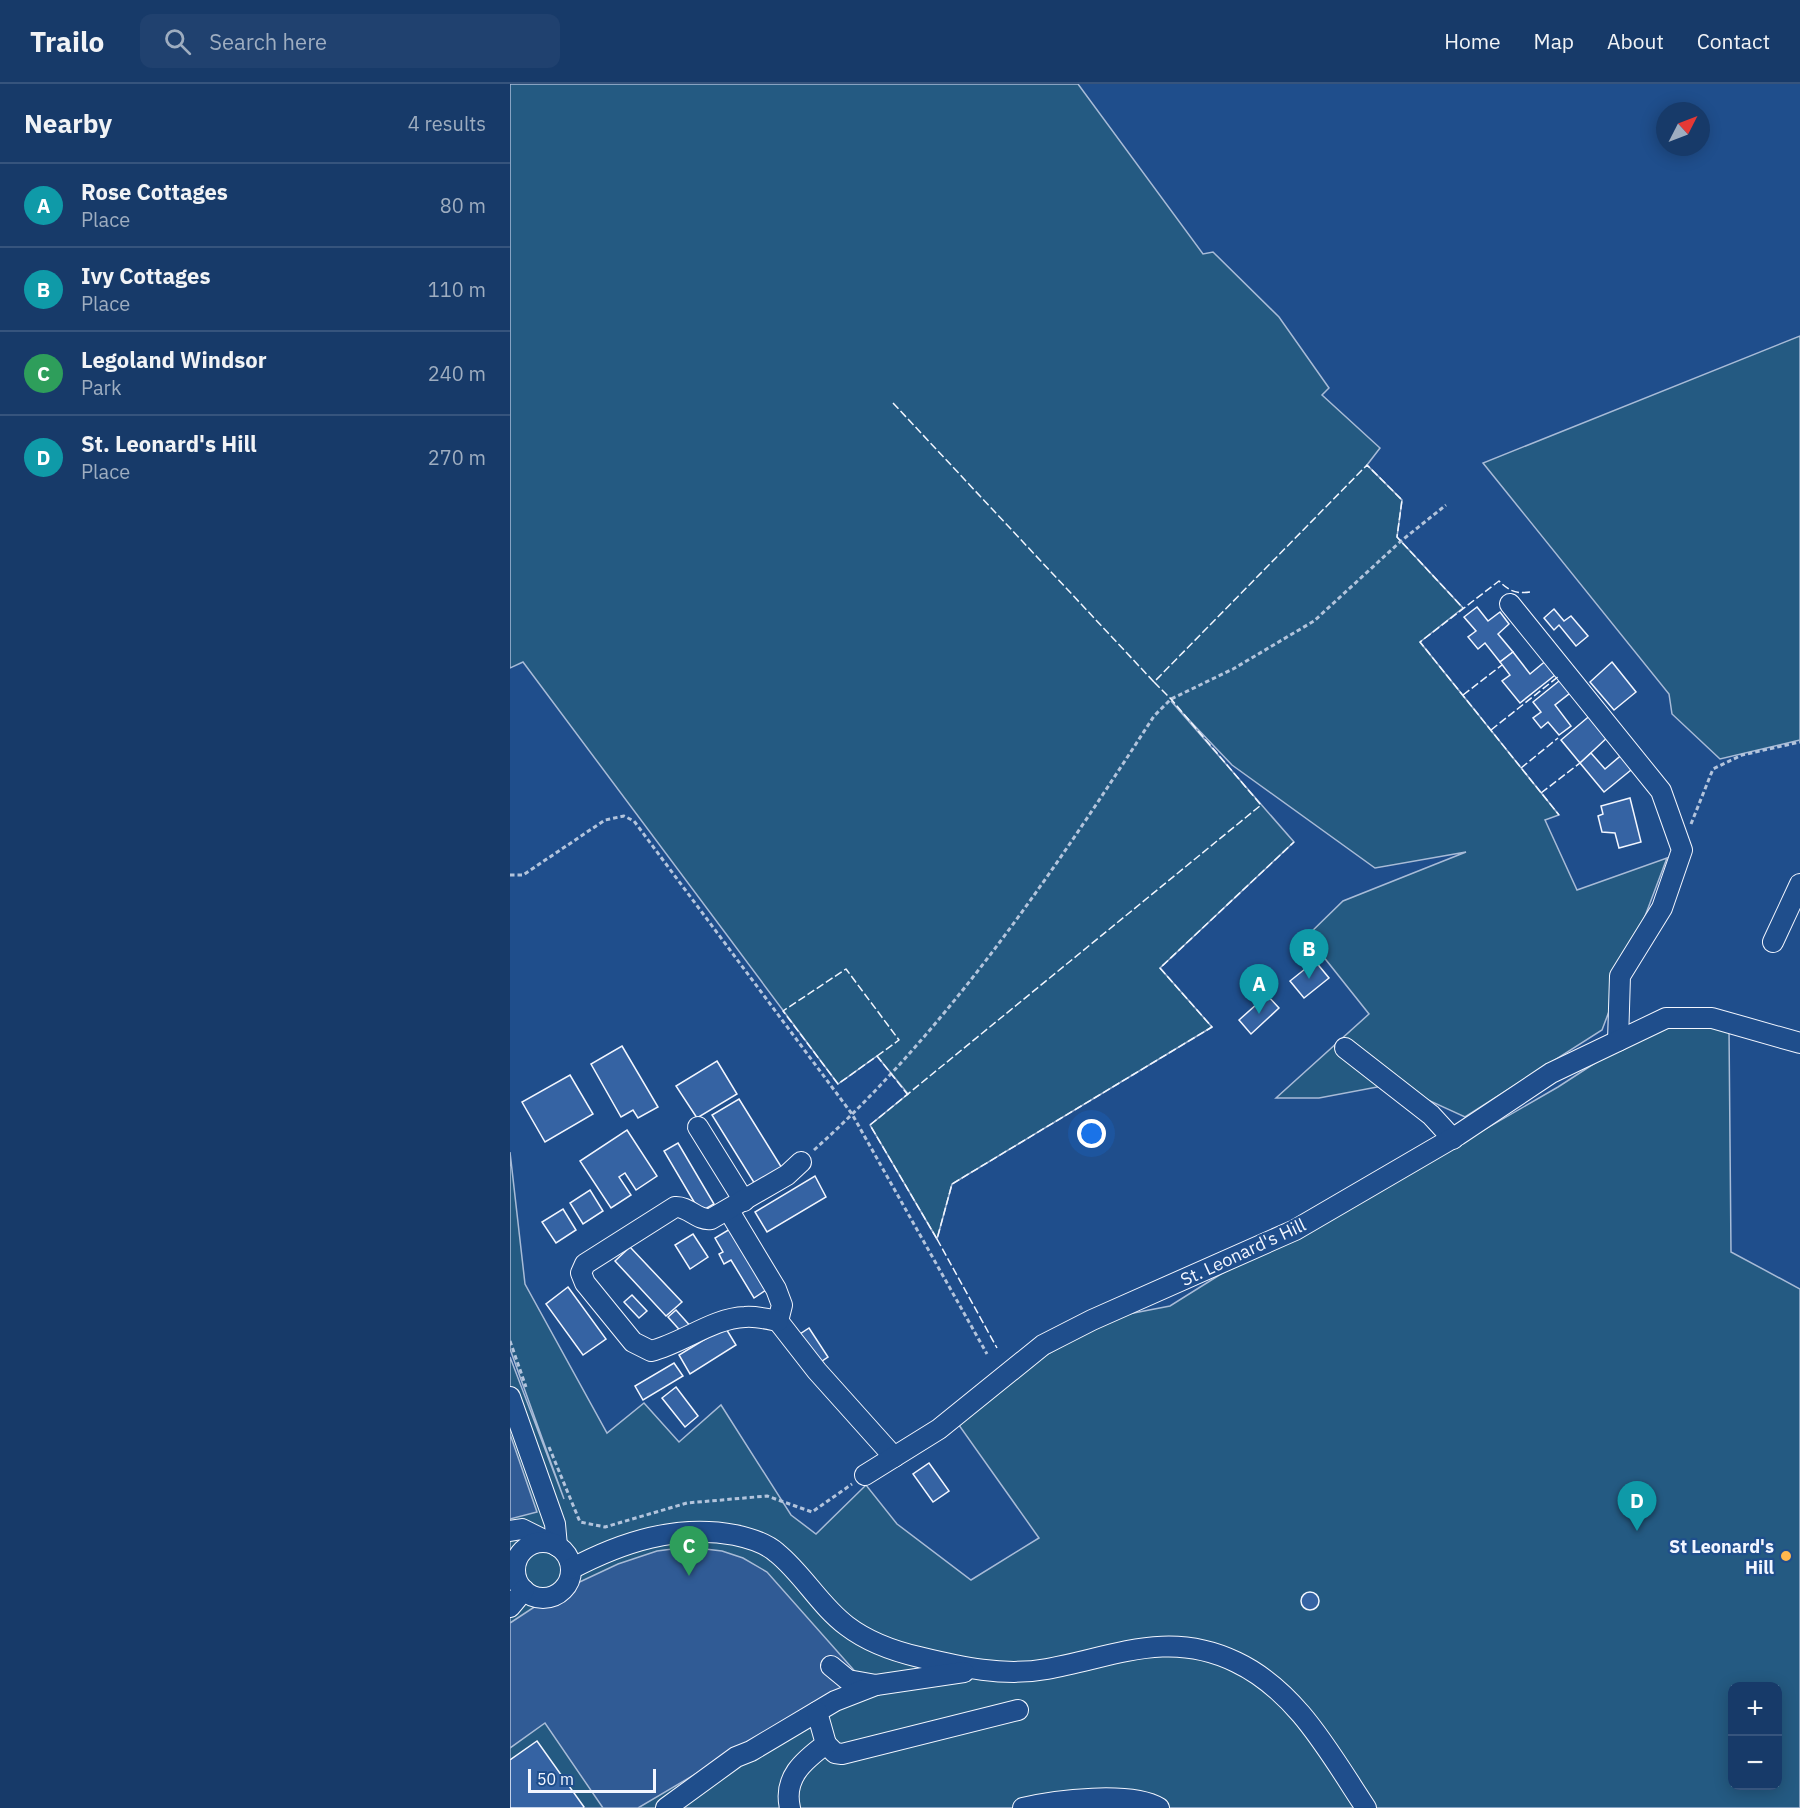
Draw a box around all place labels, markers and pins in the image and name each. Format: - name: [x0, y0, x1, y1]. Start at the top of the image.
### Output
- pin: B: [1290, 930, 1328, 979]
- pin: A: [1240, 964, 1278, 1014]
- pin: D: [1618, 1482, 1656, 1531]
- pin: C: [670, 1526, 708, 1576]
- place label: St Leonard's Hill: [1669, 1535, 1775, 1579]
- marker: St Leonard's Hill: [1779, 1549, 1793, 1563]

